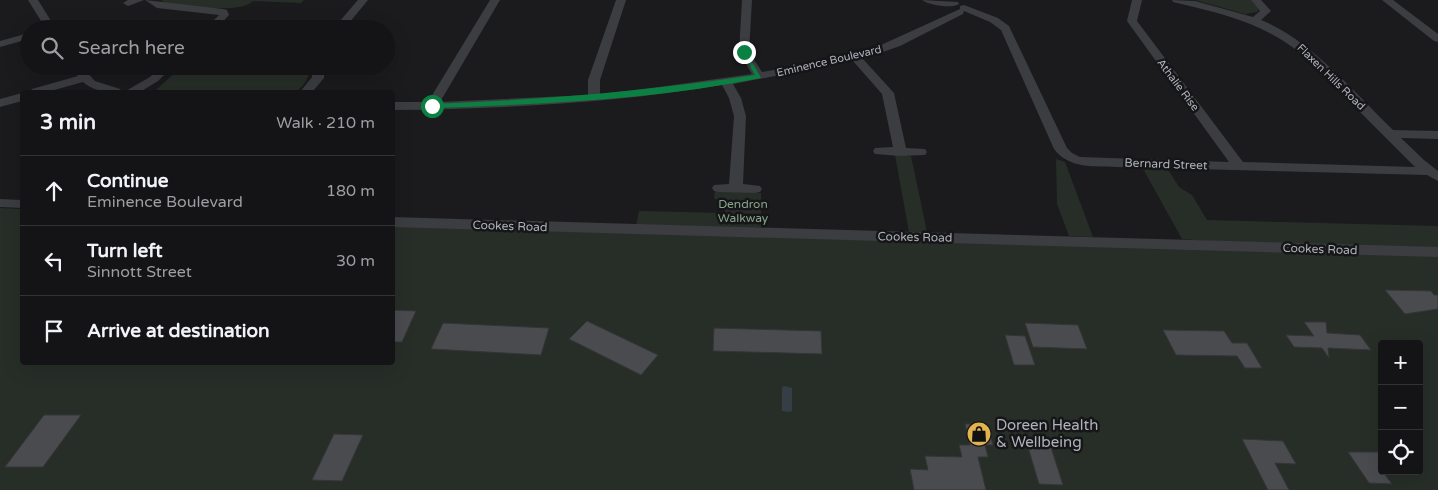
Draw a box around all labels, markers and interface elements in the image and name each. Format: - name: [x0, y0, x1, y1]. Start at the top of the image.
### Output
- search box: [20, 20, 395, 75]
- icon: search: [38, 34, 66, 62]
- text: Search here: [78, 37, 185, 59]
- route end: [733, 41, 756, 64]
- street label: Flaxen Hills Road: [1294, 41, 1368, 113]
- street label: Eminence Boulevard: [775, 43, 883, 79]
- street label: Athalie Rise: [1154, 56, 1202, 114]
- route start: [421, 95, 444, 118]
- text: 3 min: [40, 110, 96, 135]
- text: Walk · 210 m: [276, 113, 375, 133]
- street label: Bernard Street: [1124, 156, 1208, 172]
- text: Continue: [87, 170, 169, 192]
- icon: ahead: [40, 177, 68, 205]
- text: 180 m: [326, 181, 375, 201]
- text: Eminence Boulevard: [87, 192, 243, 212]
- park label: Dendron Walkway: [718, 197, 769, 225]
- street label: Cookes Road: [472, 218, 548, 234]
- street label: Cookes Road: [877, 229, 953, 245]
- text: Turn left: [87, 240, 163, 262]
- street label: Cookes Road: [1282, 241, 1358, 257]
- icon: left: [40, 247, 68, 275]
- text: 30 m: [336, 251, 375, 271]
- text: Sinnott Street: [87, 262, 192, 282]
- icon: arrive: [40, 317, 68, 345]
- text: Arrive at destination: [87, 320, 270, 342]
- map controls: [1378, 340, 1423, 475]
- button: +: [1378, 340, 1423, 385]
- button: −: [1378, 385, 1423, 430]
- place label: Doreen Health & Wellbeing: [996, 416, 1098, 451]
- shop icon: Doreen Health & Wellbeing: [966, 421, 992, 447]
- button: locate: [1378, 430, 1423, 475]

